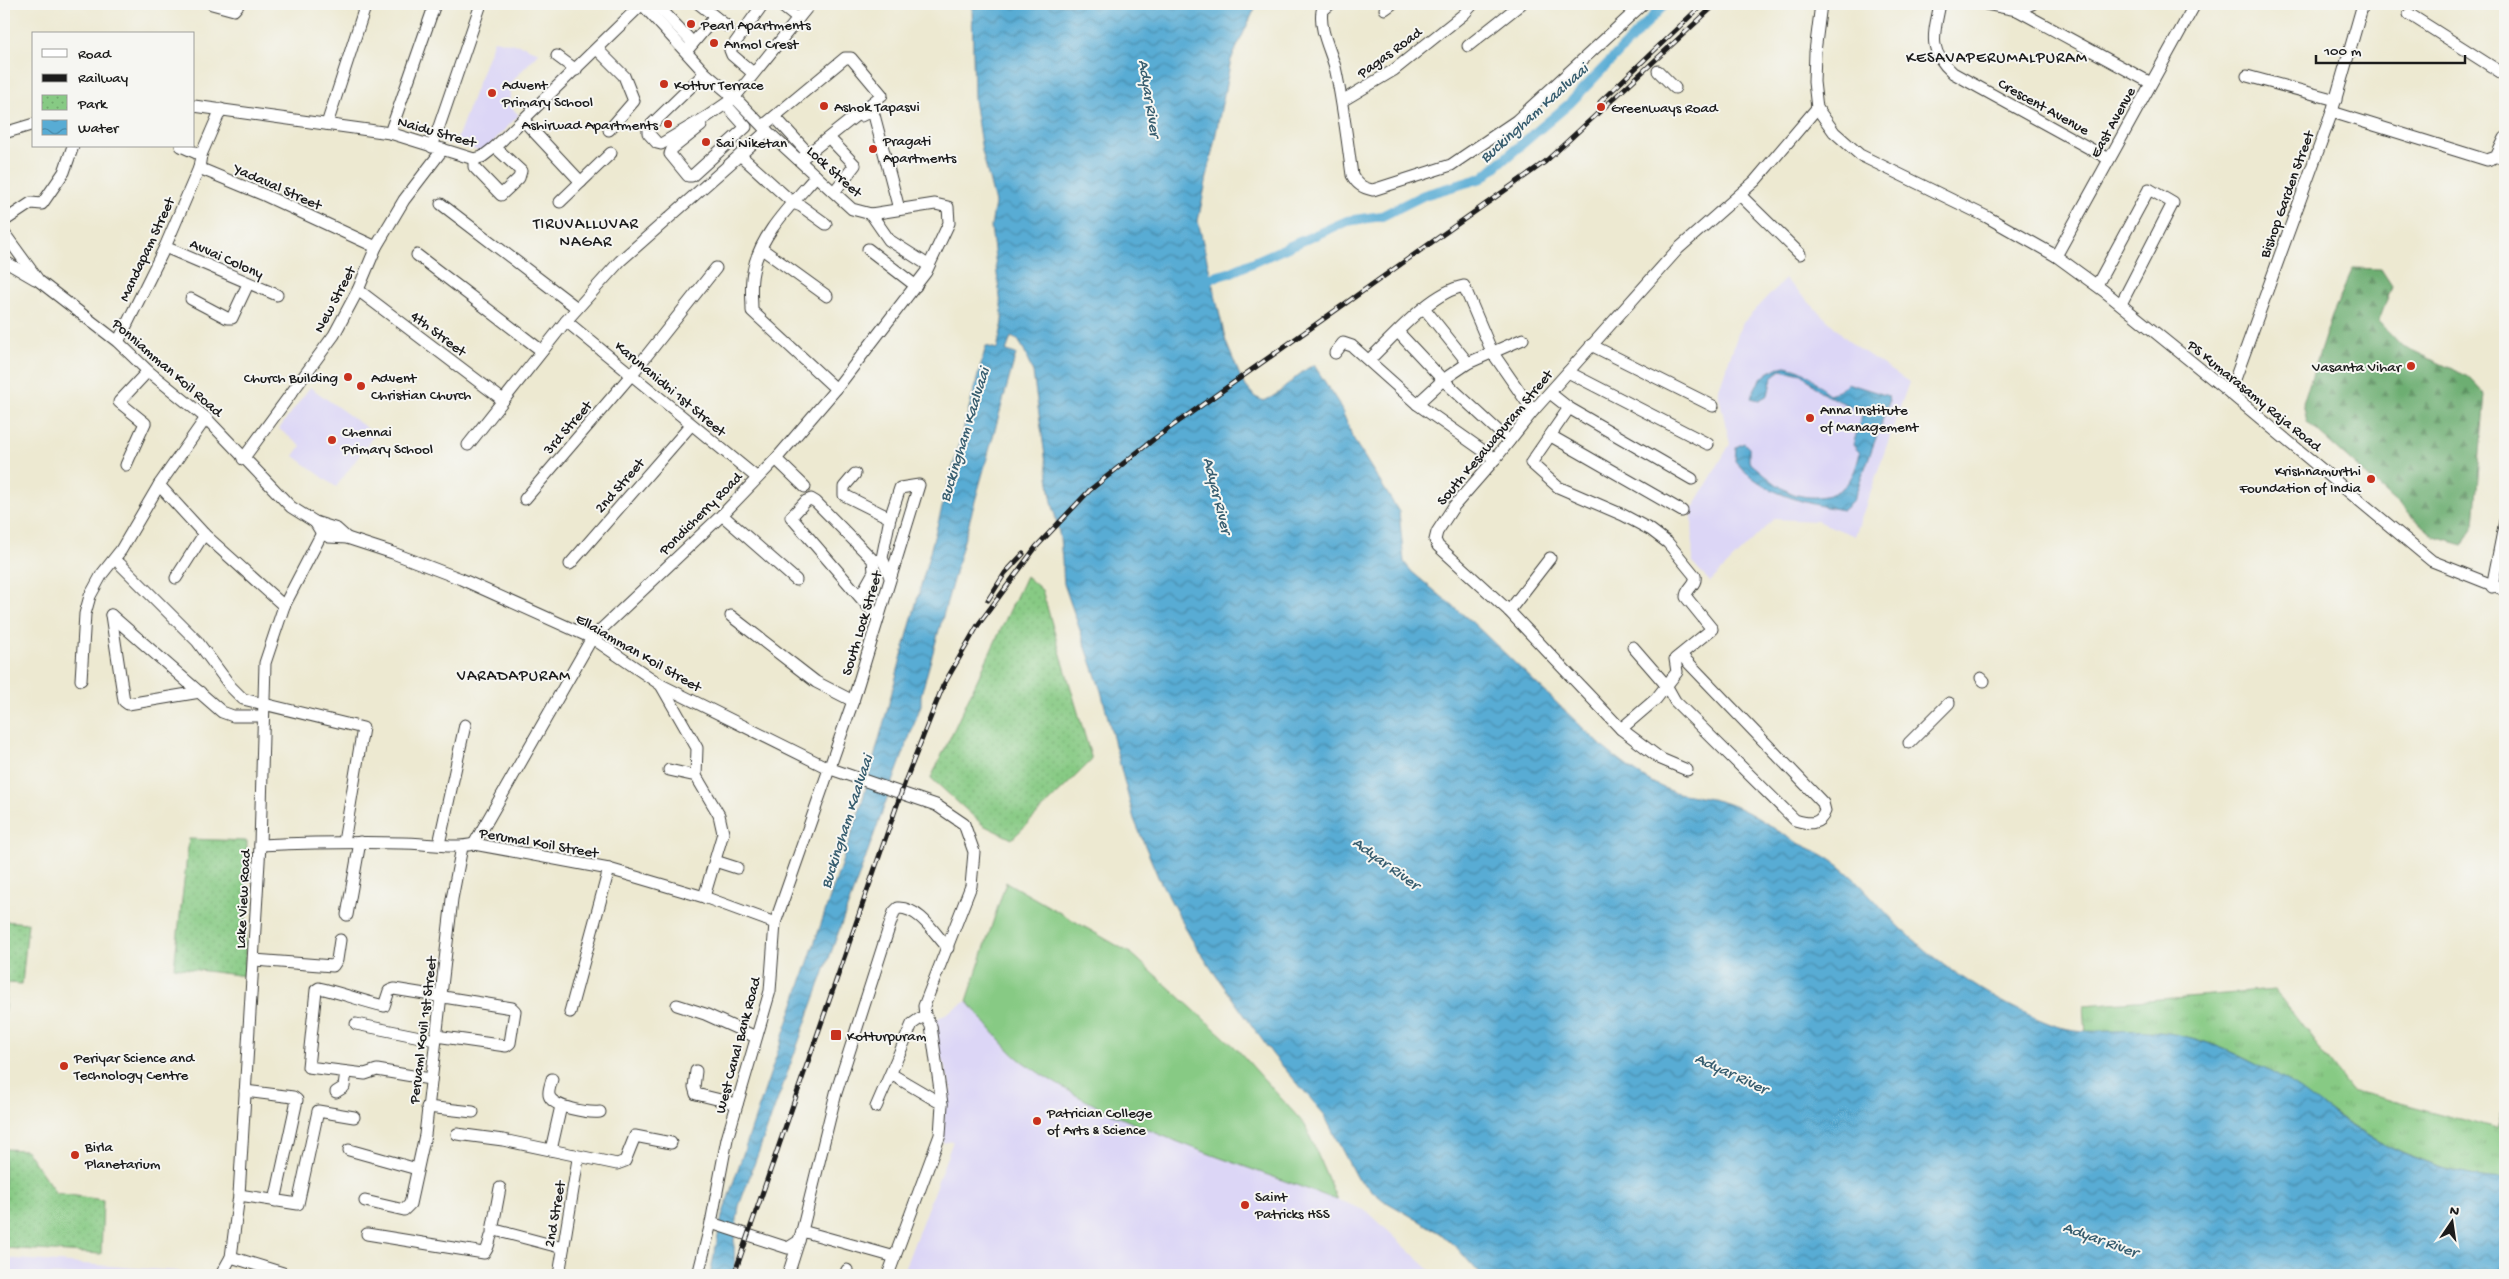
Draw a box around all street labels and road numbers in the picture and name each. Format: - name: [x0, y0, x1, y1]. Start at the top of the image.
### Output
- street label: Pagas Road: [1354, 23, 1427, 84]
- street label: Crescent Avenue: [1994, 75, 2092, 140]
- street label: East Avenue: [2087, 84, 2141, 161]
- street label: Naidu Street: [395, 113, 480, 153]
- street label: Bishop Garden Street: [2256, 127, 2320, 261]
- street label: Lock Street: [802, 143, 867, 203]
- street label: Yadaval Street: [229, 160, 326, 216]
- street label: Mandapam Street: [116, 193, 181, 305]
- street label: Avvai Colony: [187, 236, 266, 284]
- street label: New Street: [311, 262, 362, 336]
- street label: 4th Street: [406, 308, 471, 362]
- street label: Ponniamman Koil Road: [107, 315, 227, 422]
- street label: PS Kumarasamy Raja Road: [2182, 336, 2325, 457]
- street label: Karunanidhi 1st Street: [610, 338, 730, 443]
- street label: South Kesawapuram Street: [1433, 365, 1559, 510]
- street label: 3rd Street: [540, 396, 598, 460]
- street label: 2nd Street: [592, 454, 650, 517]
- street label: Pondicherry Road: [655, 468, 748, 561]
- street label: South Lock Street: [838, 567, 888, 678]
- street label: Ellaiamman Koil Street: [572, 610, 706, 698]
- street label: Perumal Koil Street: [477, 824, 601, 864]
- street label: Lake View Road: [232, 848, 256, 949]
- street label: Peruaml Kovil 1st Street: [406, 954, 442, 1106]
- street label: West Canal Bank Road: [712, 974, 766, 1116]
- street label: 2nd Street: [541, 1178, 571, 1249]

